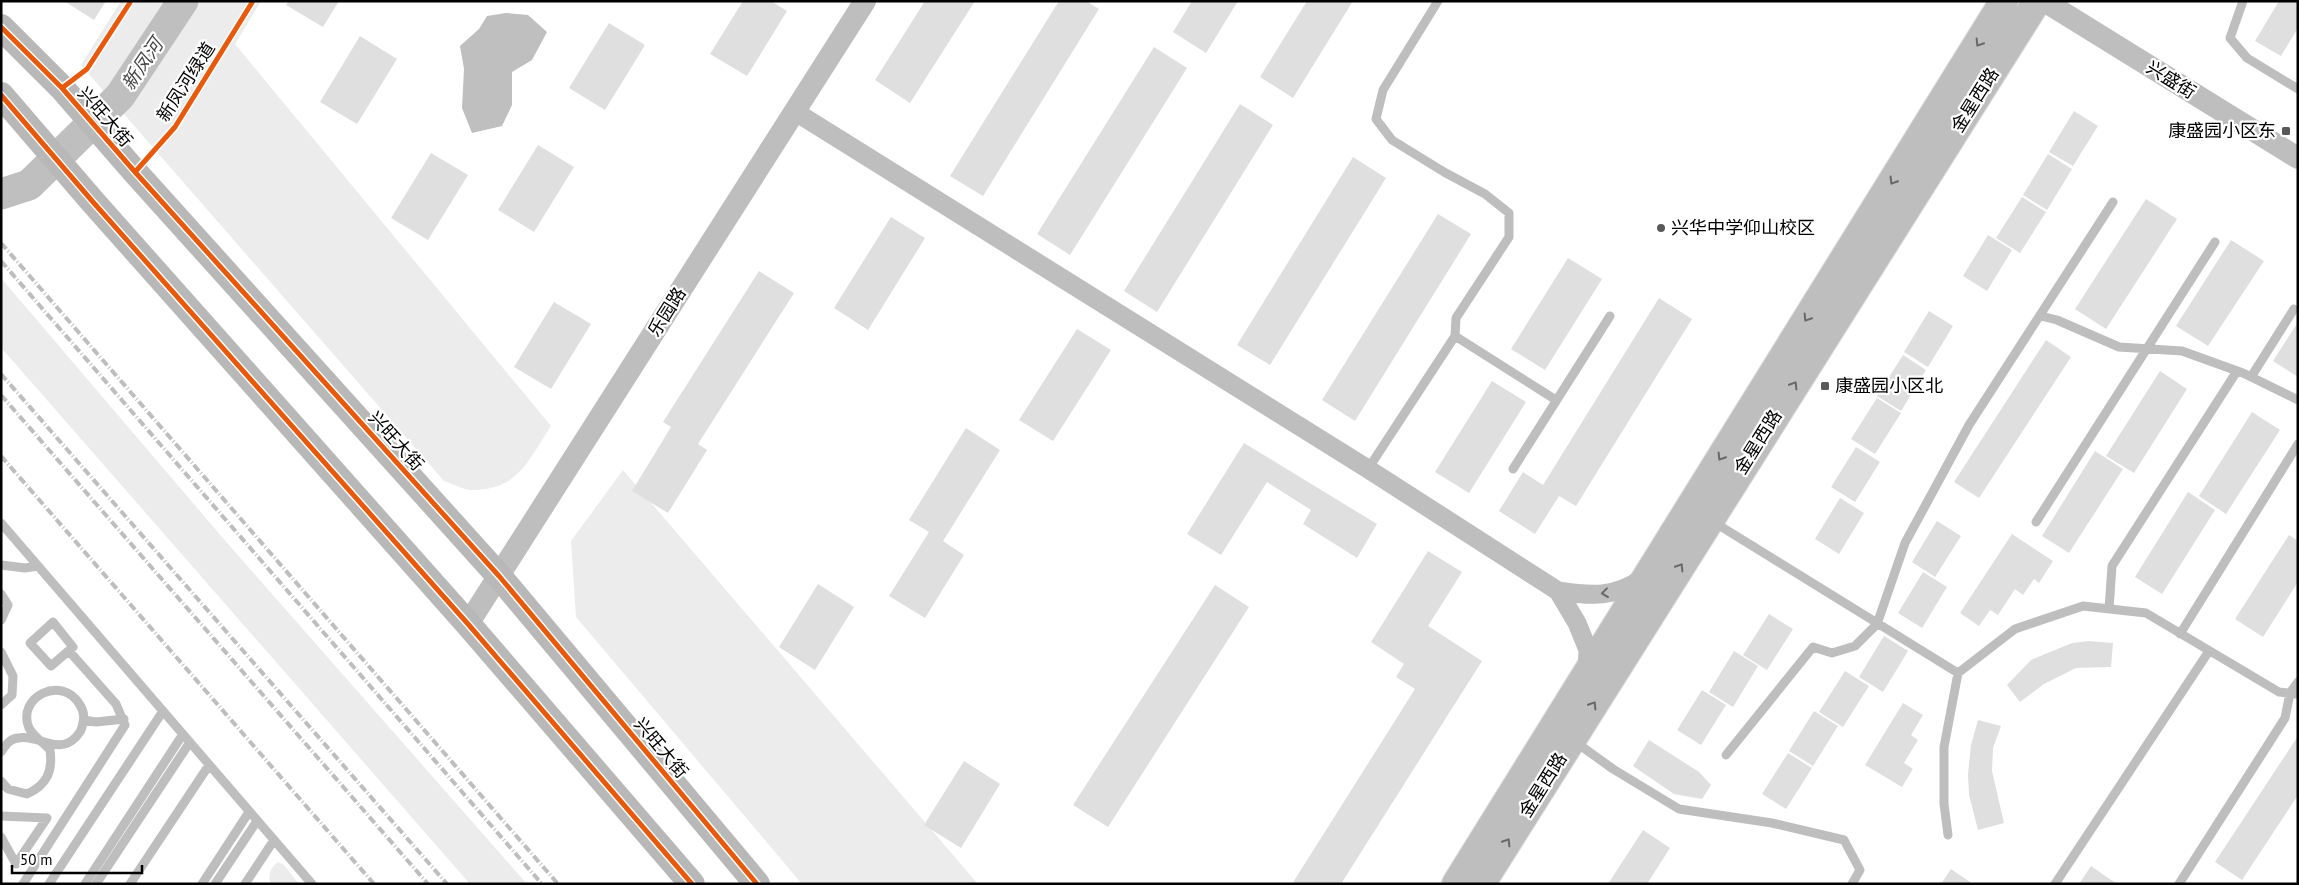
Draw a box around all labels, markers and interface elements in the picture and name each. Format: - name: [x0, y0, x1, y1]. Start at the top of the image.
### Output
- water label: 新凤河: [116, 30, 170, 94]
- one-way arrow: [1975, 37, 1985, 46]
- street label: 新凤河绿道: [151, 38, 220, 126]
- street label: 兴盛街: [2142, 56, 2200, 104]
- street label: 金星西路: [1946, 63, 2003, 136]
- street label: 兴旺大街: [73, 82, 138, 151]
- place label: 康盛园小区东: [2168, 119, 2276, 142]
- marker: 康盛园小区东: [2280, 125, 2292, 137]
- one-way arrow: [1889, 175, 1899, 184]
- place label: 兴华中学仰山校区: [1671, 216, 1815, 239]
- marker: 兴华中学仰山校区: [1655, 222, 1667, 234]
- street label: 乐园路: [643, 283, 691, 341]
- one-way arrow: [1803, 313, 1813, 322]
- place label: 康盛园小区北: [1835, 374, 1943, 397]
- marker: 康盛园小区北: [1819, 380, 1831, 392]
- one-way arrow: [1788, 382, 1798, 391]
- street label: 金星西路: [1729, 405, 1786, 478]
- street label: 兴旺大街: [364, 406, 429, 475]
- one-way arrow: [1718, 451, 1727, 460]
- one-way arrow: [1673, 564, 1683, 573]
- one-way arrow: [1601, 587, 1609, 598]
- one-way arrow: [1587, 701, 1597, 710]
- street label: 兴旺大街: [629, 713, 693, 783]
- street label: 金星西路: [1514, 748, 1571, 821]
- one-way arrow: [1501, 839, 1510, 848]
- scale bar: [12, 842, 142, 874]
- text: 50 m: [20, 850, 53, 869]

